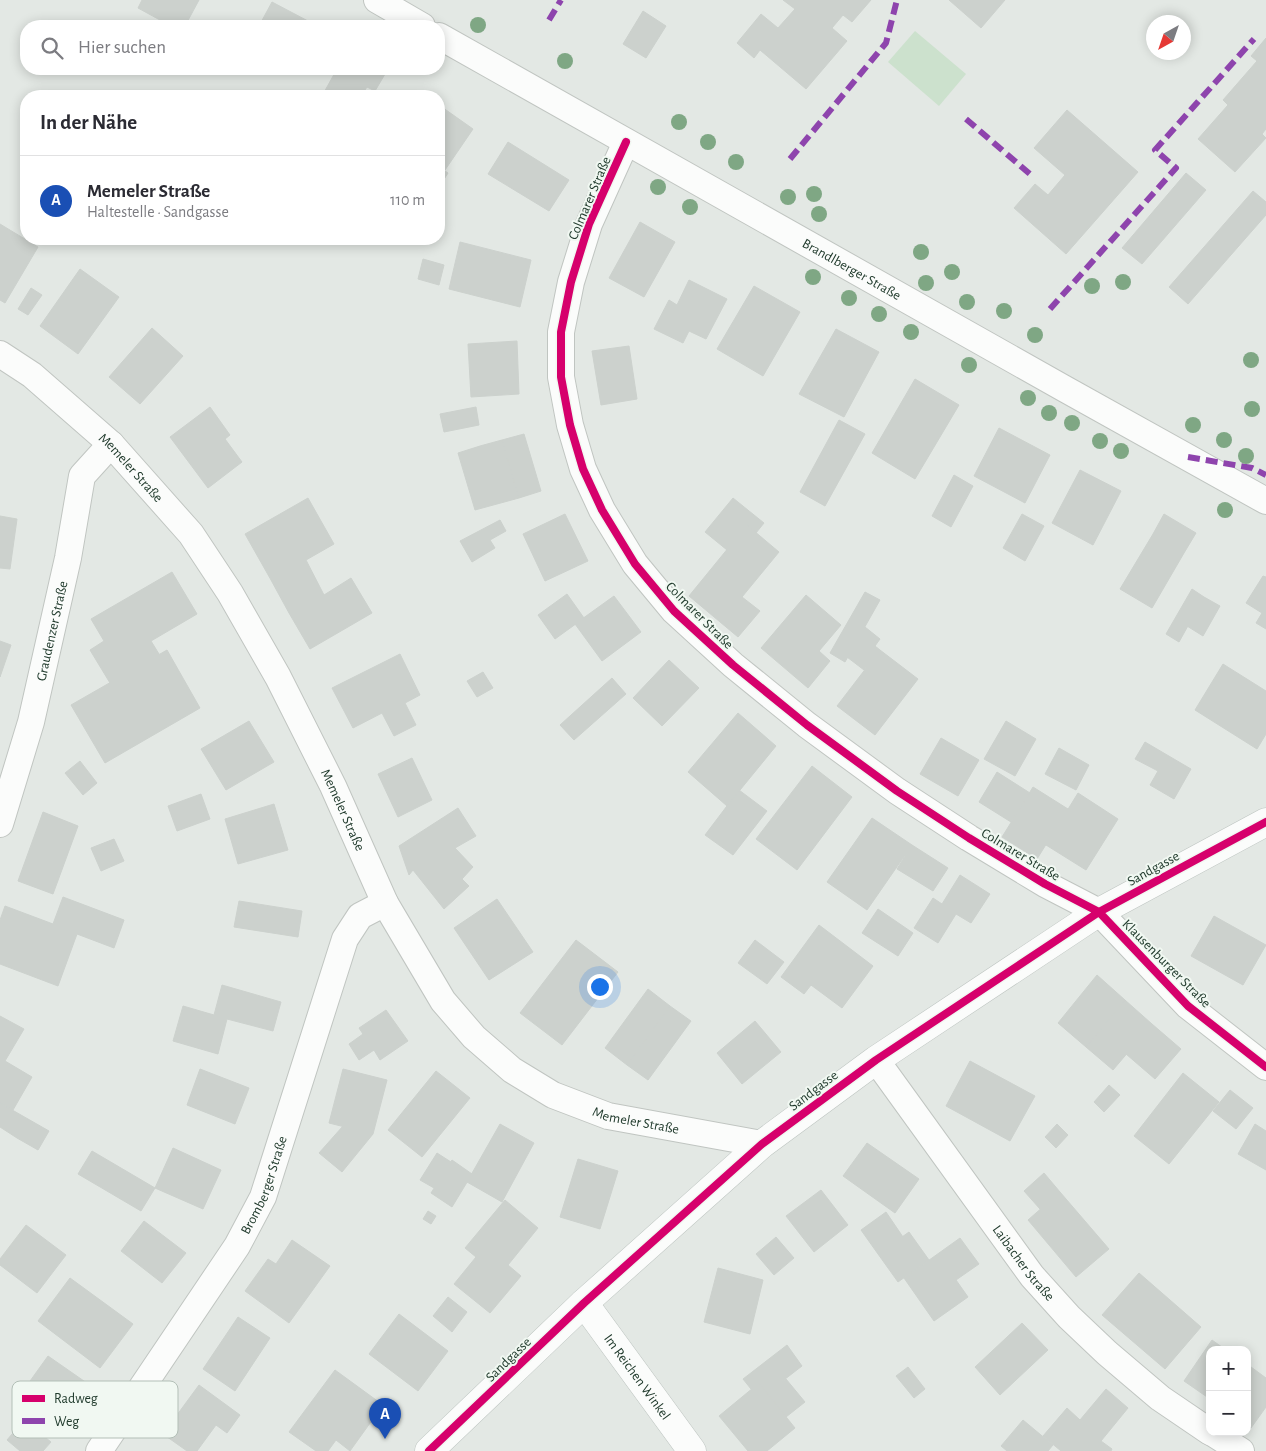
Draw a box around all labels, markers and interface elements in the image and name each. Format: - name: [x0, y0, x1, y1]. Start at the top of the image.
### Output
- north arrow: [1146, 15, 1191, 60]
- search box: [20, 20, 445, 75]
- icon: search: [38, 34, 66, 62]
- text: Hier suchen: [78, 38, 166, 57]
- text: In der Nähe: [40, 112, 137, 133]
- street label: Colmarer Straße: [566, 155, 614, 242]
- text: Memeler Straße: [87, 182, 210, 201]
- text: A: [51, 192, 61, 208]
- text: 110 m: [390, 192, 425, 208]
- text: Haltestelle · Sandgasse: [87, 204, 229, 220]
- street label: Brandlberger Straße: [800, 236, 903, 303]
- street label: Memeler Straße: [96, 431, 165, 505]
- street label: Colmarer Straße: [663, 579, 736, 652]
- street label: Graudenzer Straße: [34, 580, 71, 682]
- street label: Memeler Straße: [318, 767, 367, 853]
- street label: Colmarer Straße: [979, 826, 1062, 884]
- street label: Sandgasse: [1125, 849, 1182, 889]
- street label: Klausenburger Straße: [1119, 917, 1213, 1011]
- your location: [587, 974, 613, 1000]
- street label: Sandgasse: [787, 1068, 841, 1114]
- street label: Memeler Straße: [590, 1105, 680, 1137]
- street label: Bromberger Straße: [239, 1135, 290, 1237]
- street label: Laibacher Straße: [990, 1223, 1057, 1304]
- street label: Im Reichen Winkel: [601, 1332, 673, 1423]
- street label: Sandgasse: [483, 1335, 534, 1385]
- map controls: [1206, 1346, 1251, 1436]
- button: +: [1206, 1346, 1251, 1391]
- legend: [12, 1381, 178, 1438]
- button: −: [1206, 1391, 1251, 1436]
- text: Radweg: [54, 1392, 98, 1406]
- pin: A: [369, 1398, 401, 1439]
- text: Weg: [54, 1415, 79, 1429]

